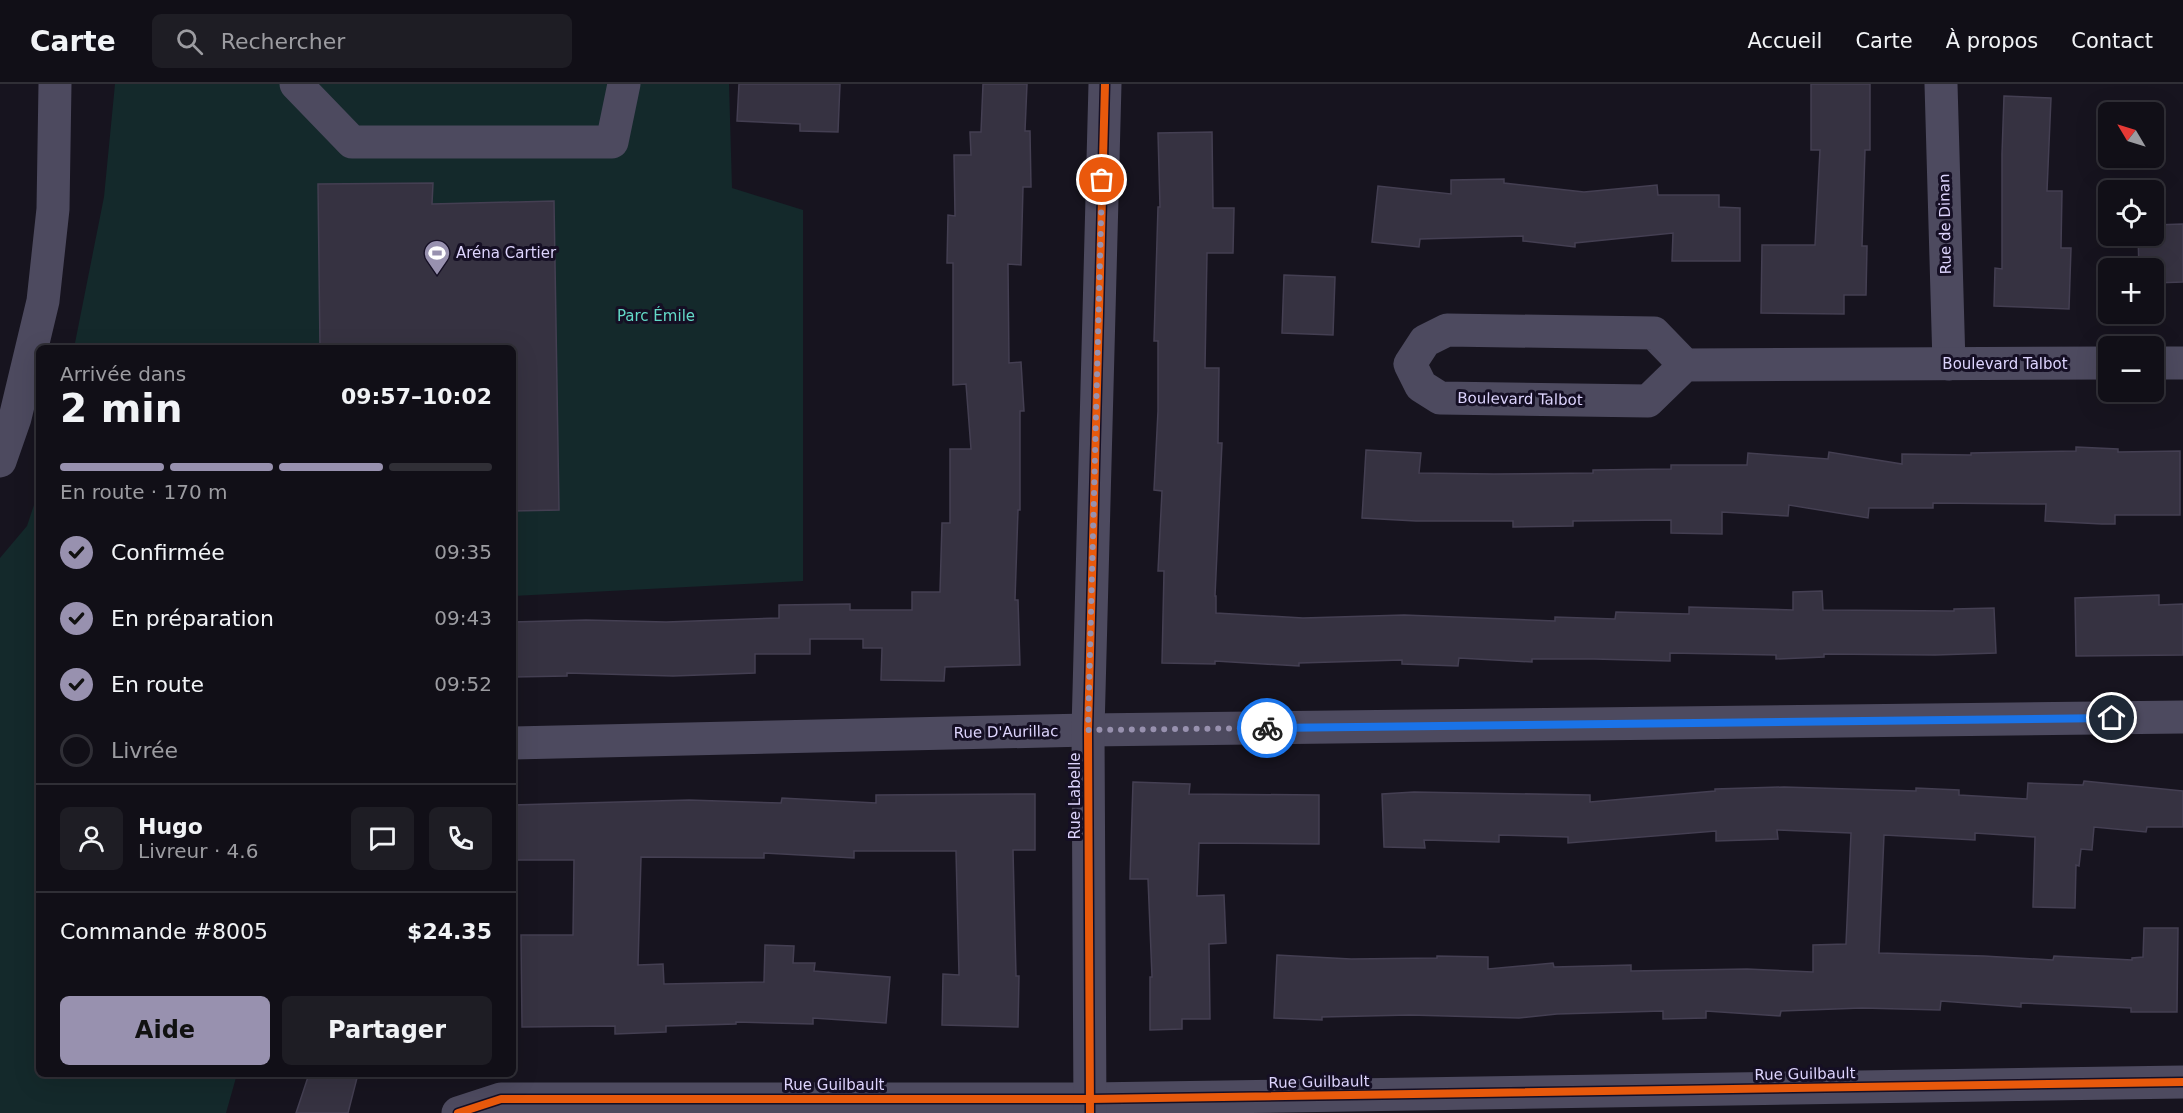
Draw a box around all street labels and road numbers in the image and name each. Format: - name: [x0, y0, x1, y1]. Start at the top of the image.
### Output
- street label: Rue de Dinan: [1935, 173, 1955, 275]
- street label: Boulevard Talbot: [1942, 355, 2068, 373]
- street label: Boulevard Talbot: [1457, 389, 1583, 409]
- street label: Rue D'Aurillac: [953, 722, 1059, 742]
- street label: Rue Labelle: [1066, 752, 1084, 840]
- street label: Rue Guilbault: [1754, 1064, 1856, 1084]
- street label: Rue Guilbault: [1268, 1072, 1370, 1092]
- street label: Rue Guilbault: [784, 1076, 885, 1094]

